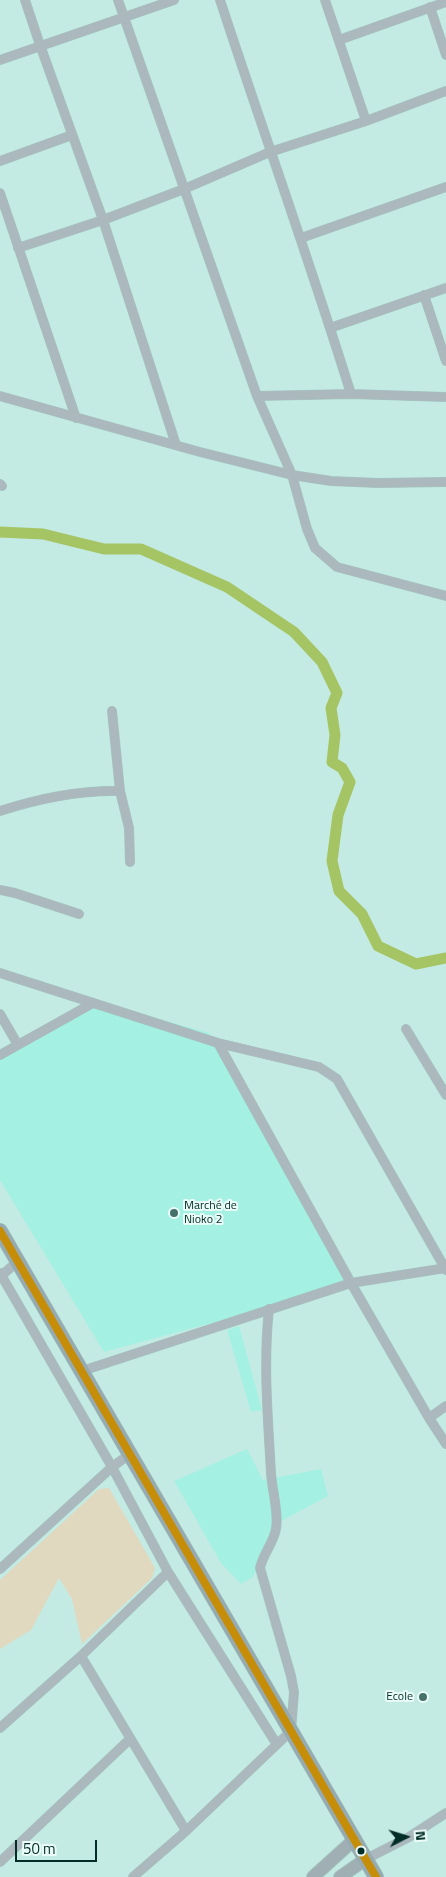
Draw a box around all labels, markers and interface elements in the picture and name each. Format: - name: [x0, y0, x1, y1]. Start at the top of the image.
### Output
- place label: Marché de Nioko 2: [184, 1199, 237, 1227]
- marker: Marché de Nioko 2: [168, 1207, 180, 1219]
- place label: Ecole: [386, 1690, 413, 1704]
- marker: Ecole: [417, 1691, 429, 1703]
- north arrow: [381, 1812, 431, 1862]
- scale bar: [18, 1830, 100, 1862]
- text: N: [411, 1830, 432, 1841]
- text: 50 m: [23, 1837, 56, 1860]
- unlabelled marker: [356, 1846, 366, 1856]

